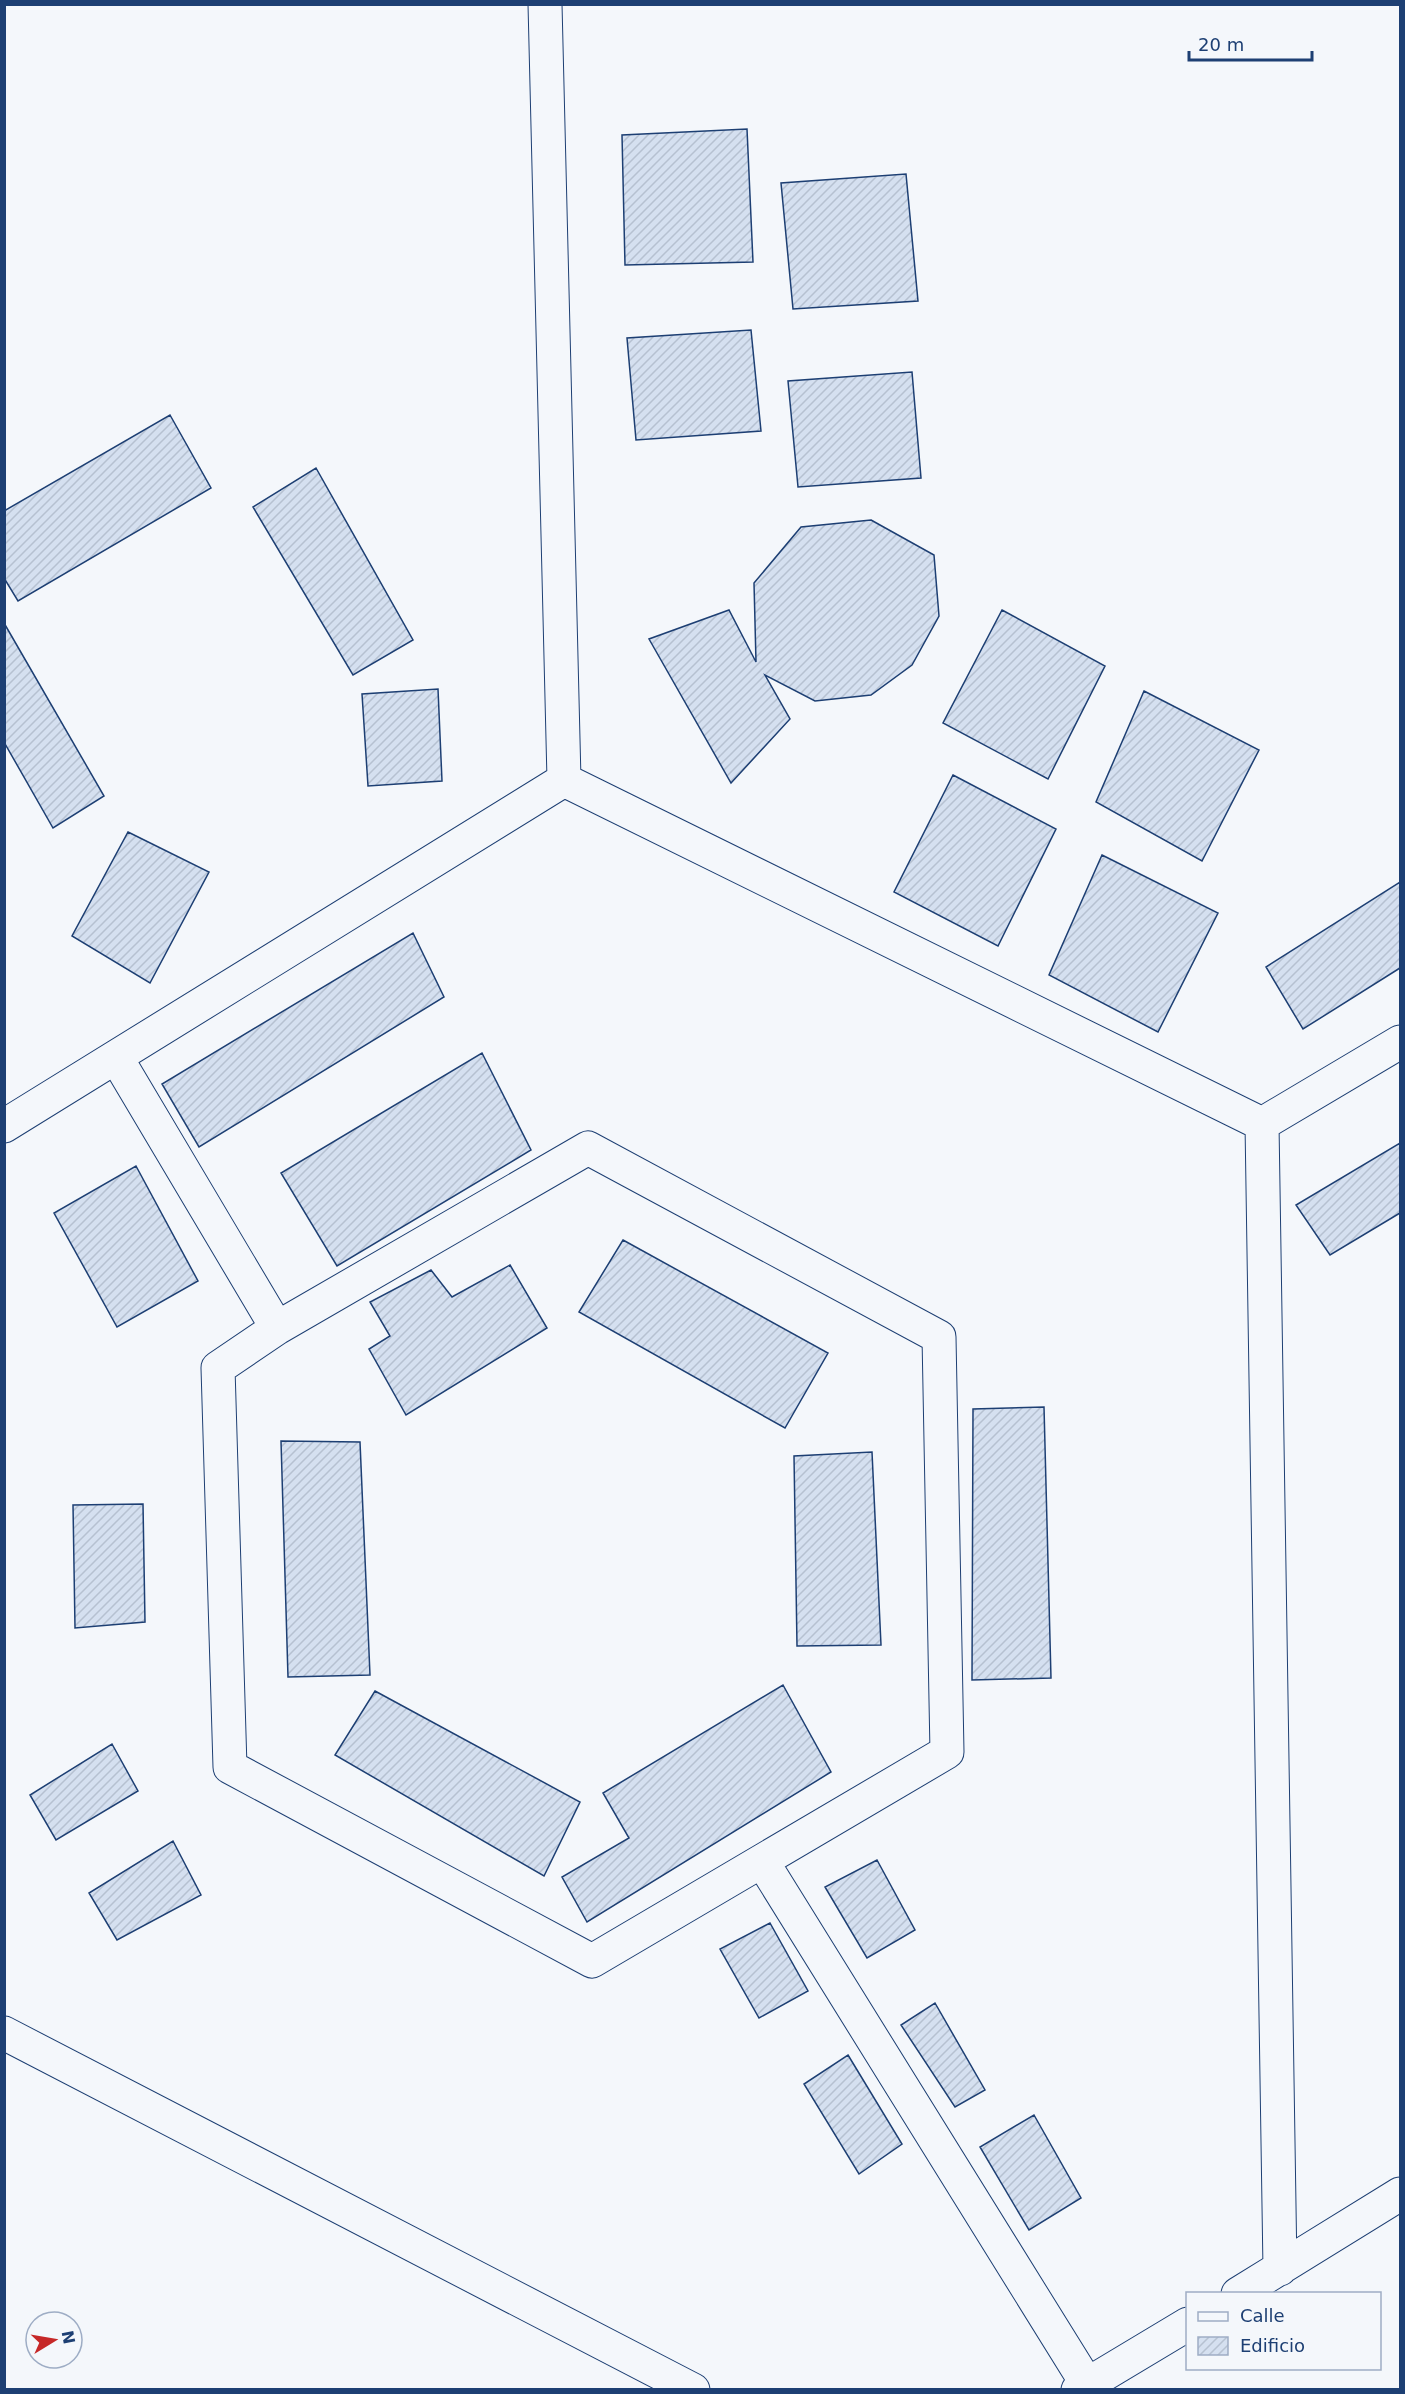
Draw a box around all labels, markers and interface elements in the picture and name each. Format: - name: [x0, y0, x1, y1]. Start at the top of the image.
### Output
- scale bar: [1189, 24, 1312, 62]
- text: 20 m: [1198, 34, 1244, 55]
- legend: [1186, 2292, 1381, 2370]
- text: Calle: [1240, 2305, 1285, 2326]
- north arrow: [24, 2310, 84, 2370]
- text: N: [58, 2329, 79, 2346]
- text: Edificio: [1240, 2335, 1305, 2356]

